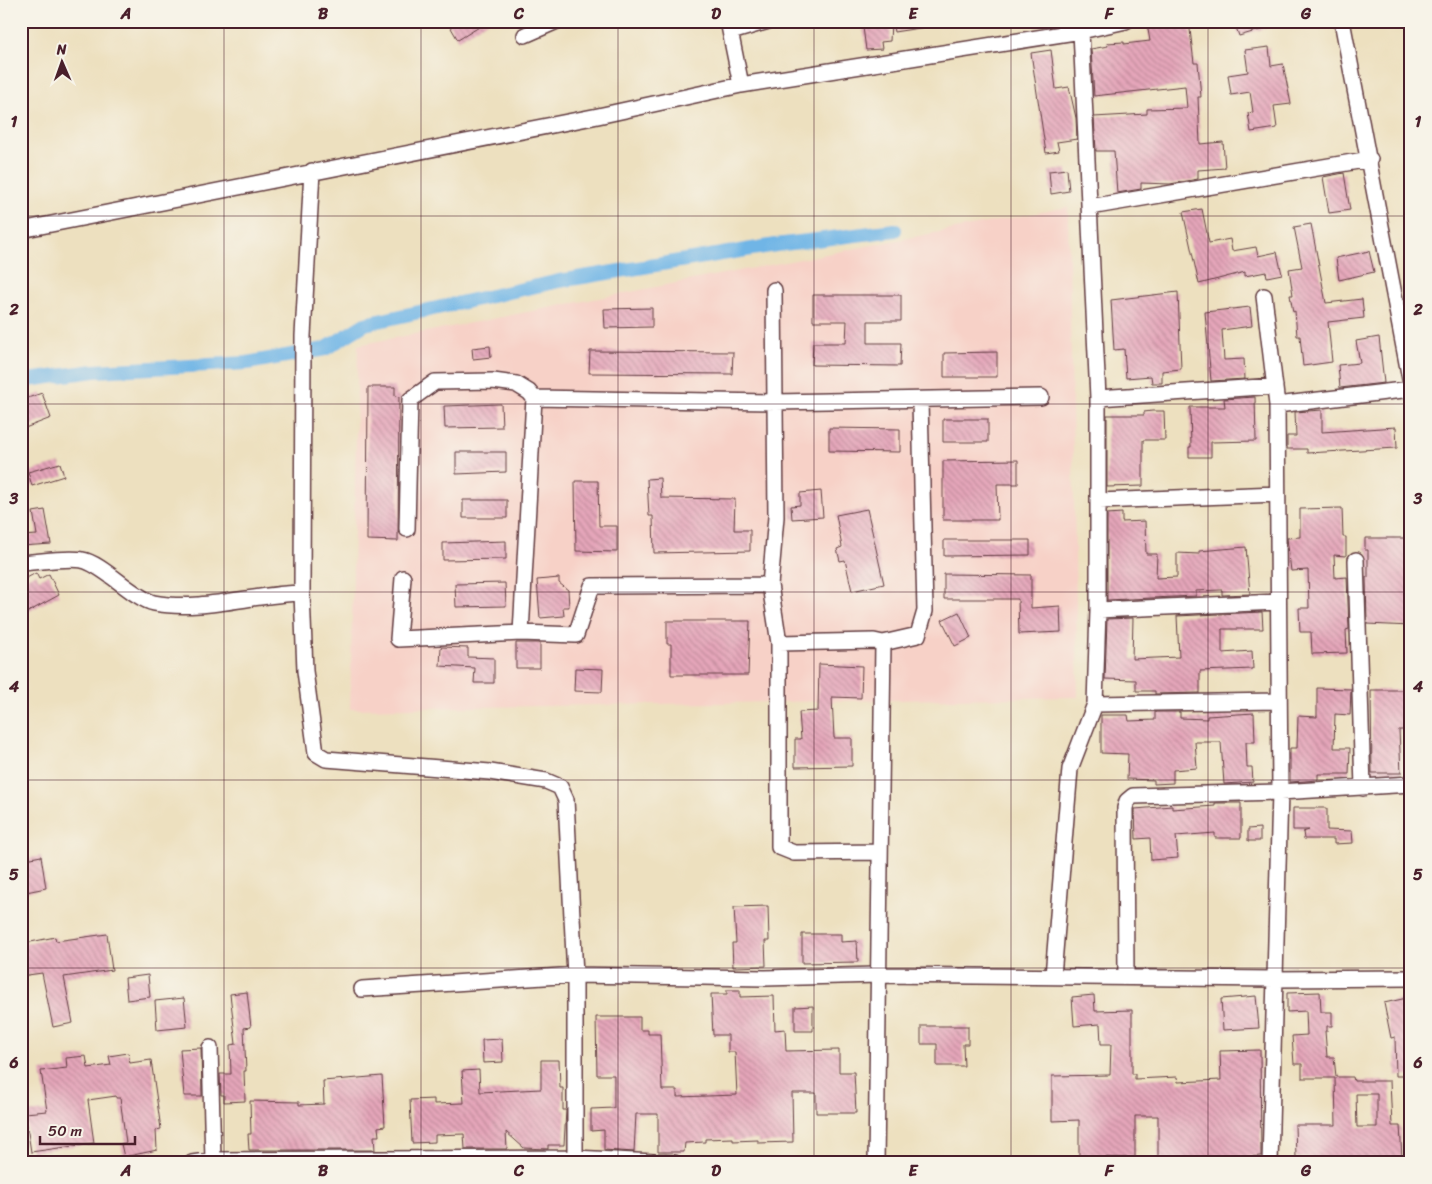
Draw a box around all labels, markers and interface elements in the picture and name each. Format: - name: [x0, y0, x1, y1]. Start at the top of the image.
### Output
- text: A: [120, 0, 131, 28]
- text: B: [318, 0, 329, 28]
- text: C: [513, 0, 525, 28]
- text: D: [711, 0, 721, 28]
- text: E: [909, 0, 919, 28]
- text: F: [1104, 0, 1115, 28]
- text: G: [1300, 0, 1312, 28]
- text: N: [55, 37, 67, 62]
- north arrow: [38, 38, 88, 88]
- text: 1: [11, 107, 18, 136]
- text: 1: [1415, 107, 1422, 136]
- text: 2: [8, 295, 19, 324]
- text: 2: [1412, 295, 1423, 324]
- text: 3: [9, 484, 19, 513]
- text: 3: [1413, 484, 1423, 513]
- text: 4: [8, 672, 19, 701]
- text: 4: [1412, 672, 1423, 701]
- text: 5: [9, 860, 19, 889]
- text: 5: [1413, 860, 1423, 889]
- text: 6: [8, 1048, 19, 1077]
- text: 6: [1412, 1048, 1423, 1077]
- scale bar: [40, 1114, 135, 1146]
- text: 50 m: [48, 1118, 83, 1144]
- text: A: [120, 1156, 131, 1184]
- text: B: [318, 1156, 329, 1184]
- text: C: [513, 1156, 525, 1184]
- text: D: [711, 1156, 721, 1184]
- text: E: [909, 1156, 919, 1184]
- text: F: [1104, 1156, 1115, 1184]
- text: G: [1300, 1156, 1312, 1184]

